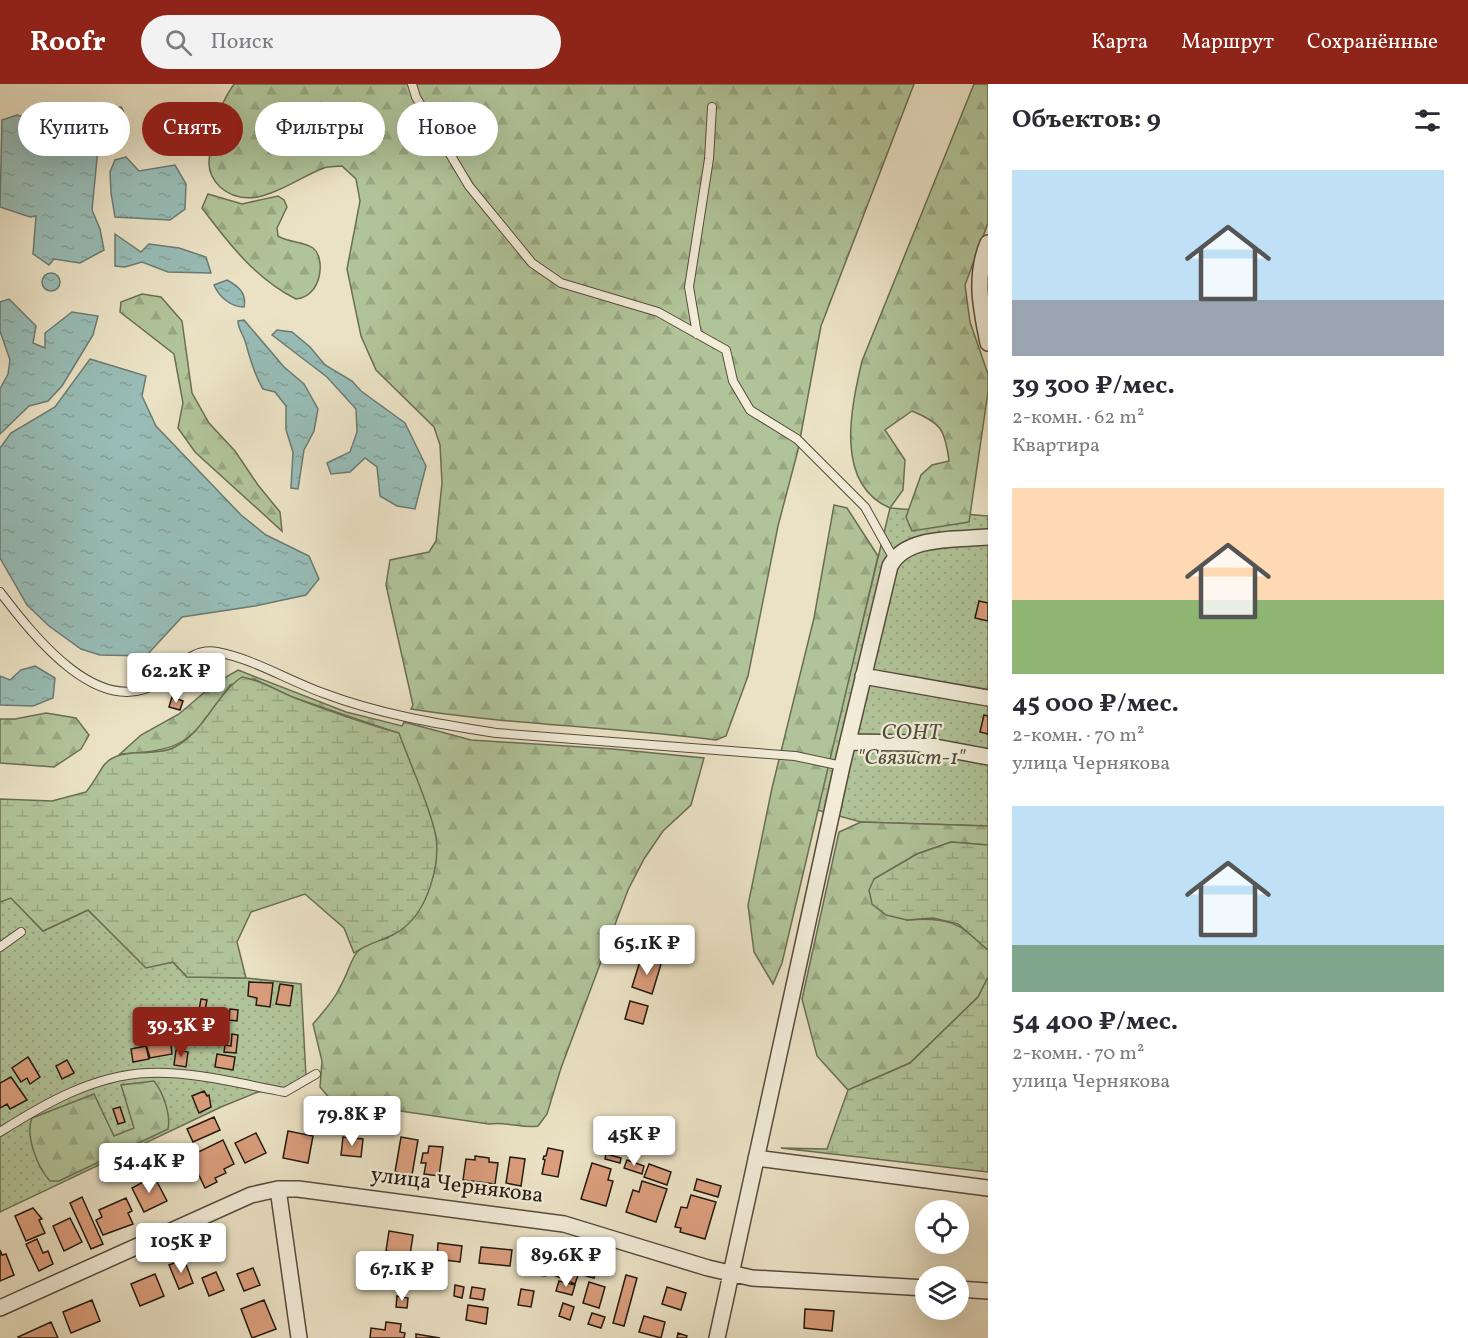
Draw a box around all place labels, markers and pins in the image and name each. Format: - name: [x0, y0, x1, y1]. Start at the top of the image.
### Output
- pin: 62.2K ₽: [121, 653, 231, 704]
- pin: 65.1K ₽: [592, 925, 702, 976]
- pin: 39.3K ₽: [126, 1007, 236, 1058]
- pin: 79.8K ₽: [297, 1096, 407, 1147]
- pin: 45K ₽: [592, 1116, 676, 1167]
- pin: 54.4K ₽: [94, 1143, 204, 1194]
- pin: 105K ₽: [132, 1223, 230, 1274]
- pin: 89.6K ₽: [511, 1237, 621, 1288]
- pin: 67.1K ₽: [347, 1251, 457, 1302]

